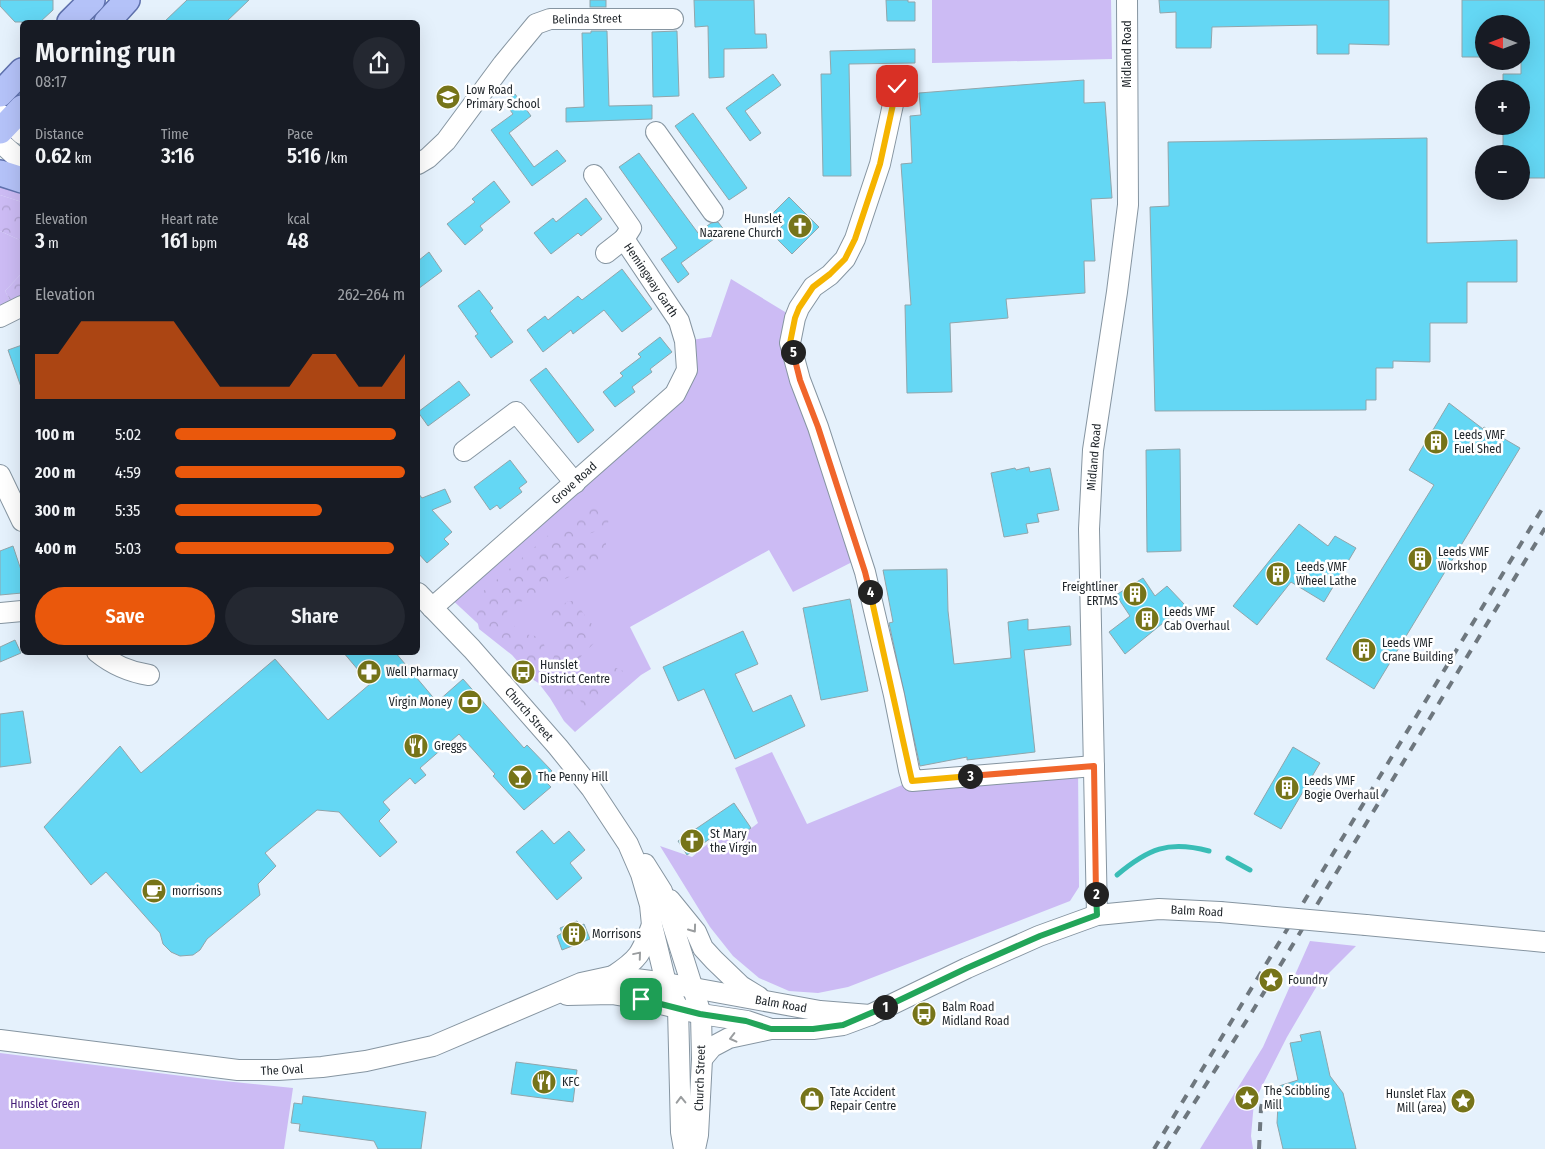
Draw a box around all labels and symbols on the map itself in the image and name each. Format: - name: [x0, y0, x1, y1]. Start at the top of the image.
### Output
- street label: Belinda Street: [552, 11, 622, 27]
- north arrow: [1475, 15, 1530, 70]
- street label: Midland Road: [1120, 20, 1134, 88]
- pin: [876, 65, 918, 107]
- place label: Low Road Primary School: [466, 83, 540, 111]
- school or university icon: Low Road Primary School: [435, 84, 461, 110]
- place label: Hunslet Nazarene Church: [700, 212, 782, 240]
- church icon: Hunslet Nazarene Church: [787, 213, 813, 239]
- street label: Hemingway Garth: [621, 240, 681, 320]
- pin: 5: [780, 340, 806, 364]
- street label: Midland Road: [1084, 423, 1104, 491]
- place label: Leeds VMF Fuel Shed: [1454, 428, 1506, 456]
- building icon: Leeds VMF Fuel Shed: [1423, 429, 1449, 455]
- street label: Grove Road: [549, 459, 599, 507]
- place label: Leeds VMF Workshop: [1438, 545, 1490, 573]
- building icon: Leeds VMF Workshop: [1407, 546, 1433, 572]
- place label: Leeds VMF Wheel Lathe: [1296, 560, 1357, 588]
- building icon: Leeds VMF Wheel Lathe: [1265, 561, 1291, 587]
- pin: 4: [858, 580, 882, 604]
- place label: Freightliner ERTMS: [1062, 580, 1119, 608]
- building icon: Freightliner ERTMS: [1122, 581, 1148, 607]
- place label: Leeds VMF Cab Overhaul: [1164, 605, 1230, 633]
- building icon: Leeds VMF Cab Overhaul: [1134, 606, 1160, 632]
- place label: Leeds VMF Crane Building: [1382, 636, 1453, 664]
- building icon: Leeds VMF Crane Building: [1351, 637, 1377, 663]
- place label: Hunslet District Centre: [540, 658, 610, 686]
- pharmacy icon: Well Pharmacy: [356, 659, 382, 685]
- bus stop icon: Hunslet District Centre: [510, 659, 536, 685]
- place label: Well Pharmacy: [386, 665, 459, 679]
- street label: Church Street: [502, 684, 556, 744]
- bank icon: Virgin Money: [457, 689, 483, 715]
- place label: Virgin Money: [389, 695, 453, 709]
- restaurant icon: Greggs: [403, 733, 429, 759]
- place label: Greggs: [434, 739, 467, 753]
- bar icon: The Penny Hill: [507, 764, 533, 790]
- pin: 3: [958, 764, 982, 788]
- place label: The Penny Hill: [538, 770, 608, 784]
- place label: Leeds VMF Bogie Overhaul: [1304, 774, 1379, 802]
- building icon: Leeds VMF Bogie Overhaul: [1274, 775, 1300, 801]
- place label: St Mary the Virgin: [710, 827, 757, 855]
- church icon: St Mary the Virgin: [679, 828, 705, 854]
- cafe icon: morrisons: [141, 878, 167, 904]
- pin: 2: [1084, 882, 1108, 906]
- place label: morrisons: [172, 884, 222, 898]
- street label: Balm Road: [1170, 903, 1224, 919]
- building icon: Morrisons: [561, 921, 587, 947]
- one-way arrow: [687, 923, 696, 933]
- place label: Morrisons: [592, 927, 641, 941]
- one-way arrow: [633, 952, 641, 961]
- place icon: Foundry: [1258, 967, 1284, 993]
- place label: Foundry: [1288, 973, 1328, 987]
- pin: [620, 978, 662, 1020]
- street label: Balm Road: [754, 993, 808, 1015]
- pin: 1: [872, 994, 898, 1020]
- place label: Balm Road Midland Road: [942, 1000, 1009, 1028]
- bus stop icon: Balm Road Midland Road: [911, 1001, 937, 1027]
- one-way arrow: [729, 1032, 738, 1043]
- street label: Church Street: [692, 1045, 708, 1111]
- street label: The Oval: [261, 1062, 303, 1078]
- restaurant icon: KFC: [531, 1069, 557, 1095]
- place label: KFC: [562, 1075, 580, 1089]
- place label: The Scibbling Mill: [1264, 1084, 1330, 1112]
- place label: Tate Accident Repair Centre: [830, 1085, 896, 1113]
- place icon: The Scibbling Mill: [1234, 1085, 1260, 1111]
- shop icon: Tate Accident Repair Centre: [799, 1086, 825, 1112]
- place label: Hunslet Flax Mill (area): [1386, 1087, 1447, 1115]
- place icon: Hunslet Flax Mill (area): [1450, 1088, 1476, 1114]
- one-way arrow: [676, 1096, 686, 1104]
- park label: Hunslet Green: [10, 1097, 80, 1111]

